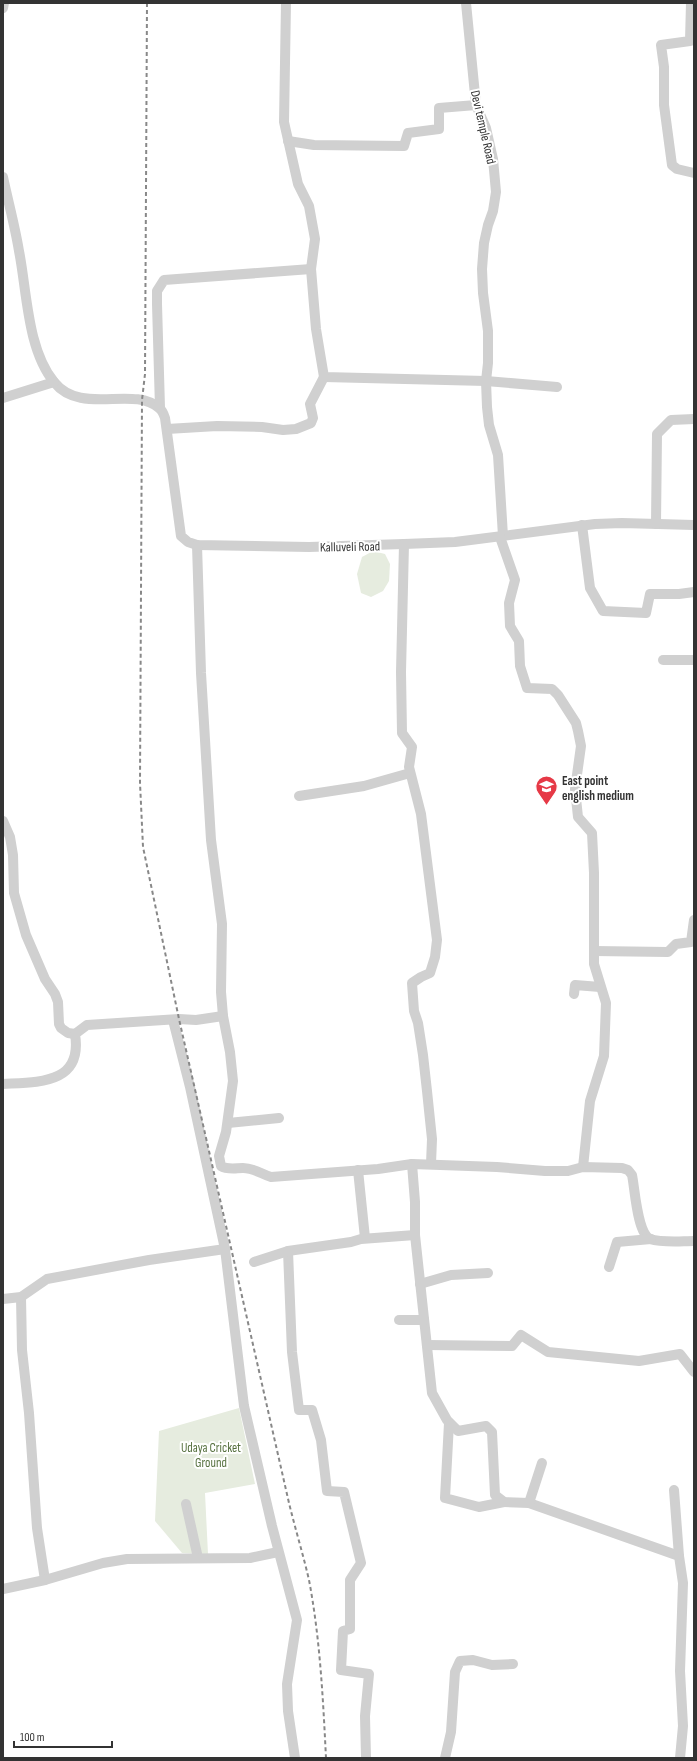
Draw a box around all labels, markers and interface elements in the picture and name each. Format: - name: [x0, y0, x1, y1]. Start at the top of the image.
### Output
- street label: Devi temple Road: [467, 89, 499, 166]
- street label: Kalluveli Road: [320, 538, 380, 556]
- place label: East point english medium: [562, 773, 634, 804]
- school or university icon: East point english medium: [534, 774, 560, 807]
- park label: Udaya Cricket Ground: [181, 1440, 241, 1471]
- scale bar: [14, 1723, 112, 1749]
- text: 100 m: [20, 1730, 45, 1745]

